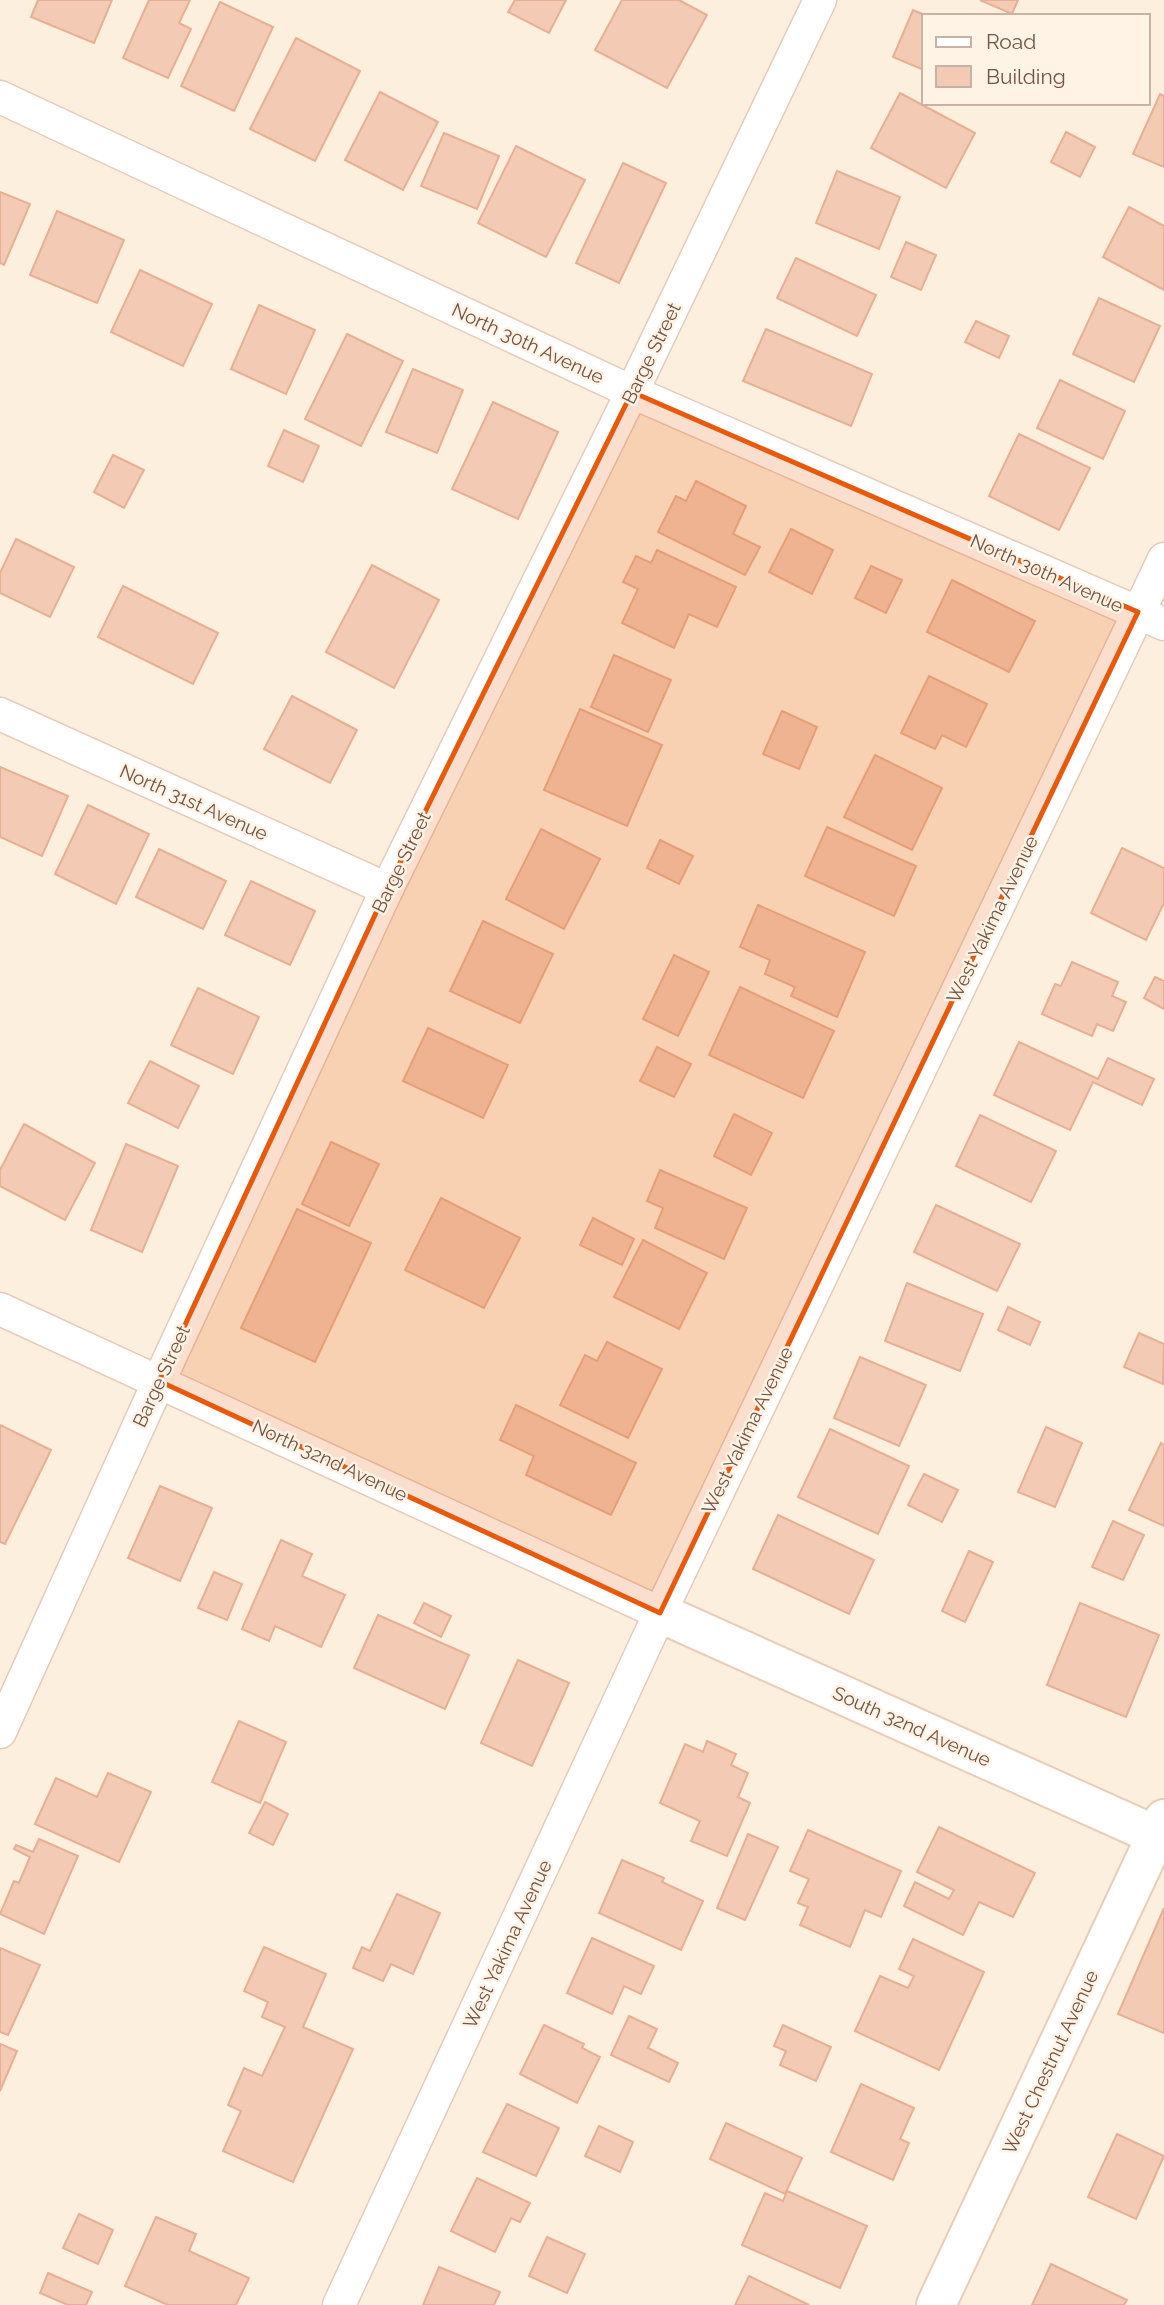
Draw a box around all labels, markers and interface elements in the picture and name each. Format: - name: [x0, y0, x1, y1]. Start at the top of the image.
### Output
- legend: [922, 14, 1150, 105]
- text: Road: [986, 29, 1036, 54]
- text: Building: [986, 64, 1066, 89]
- street label: North 30th Avenue: [449, 298, 607, 388]
- street label: Barge Street: [617, 298, 685, 407]
- street label: North 30th Avenue: [967, 529, 1127, 617]
- street label: North 31st Avenue: [117, 760, 271, 844]
- street label: Barge Street: [367, 807, 435, 916]
- street label: West Yakima Avenue: [942, 832, 1042, 1006]
- street label: Barge Street: [128, 1321, 194, 1430]
- street label: West Yakima Avenue: [697, 1343, 797, 1517]
- street label: North 32nd Avenue: [249, 1414, 411, 1506]
- street label: South 32nd Avenue: [830, 1681, 994, 1771]
- street label: West Yakima Avenue: [458, 1856, 556, 2032]
- street label: West Chestnut Avenue: [998, 1966, 1102, 2158]

